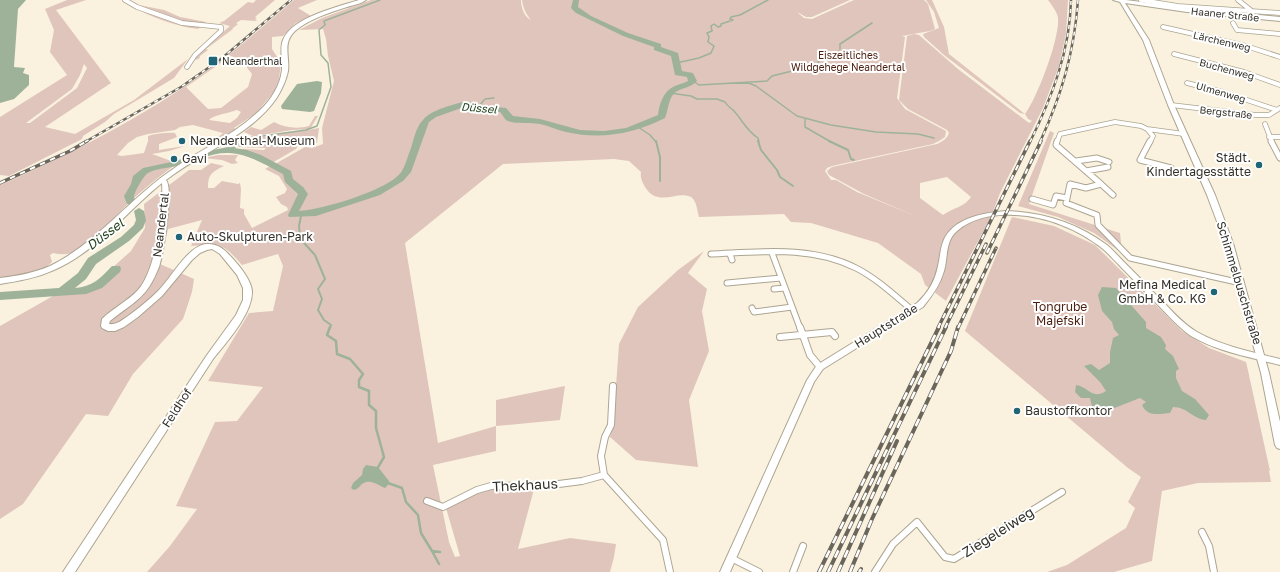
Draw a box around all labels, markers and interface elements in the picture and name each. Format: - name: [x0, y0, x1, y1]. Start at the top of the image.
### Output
- street label: Haaner Straße: [1190, 4, 1260, 24]
- street label: Lärchenweg: [1192, 29, 1252, 53]
- park label: Eiszeitliches Wildgehege Neandertal: [791, 49, 905, 73]
- marker: Neanderthal: [207, 55, 219, 67]
- place label: Neanderthal: [222, 55, 282, 67]
- street label: Buchenweg: [1198, 56, 1256, 82]
- street label: Ulmenweg: [1195, 79, 1247, 105]
- water label: Düssel: [461, 99, 498, 116]
- street label: Bergstraße: [1199, 103, 1253, 121]
- place label: Neanderthal-Museum: [190, 133, 315, 148]
- marker: Neanderthal-Museum: [177, 136, 187, 146]
- place label: Städt. Kindertagesstätte: [1146, 150, 1251, 179]
- place label: Gavi: [182, 151, 207, 166]
- marker: Gavi: [169, 154, 179, 164]
- marker: Städt. Kindertagesstätte: [1254, 160, 1264, 170]
- street label: Neandertal: [149, 192, 172, 258]
- water label: Düssel: [83, 214, 127, 253]
- street label: Schimmelbuschstraße: [1214, 219, 1265, 346]
- place label: Auto-Skulpturen-Park: [187, 229, 313, 244]
- marker: Auto-Skulpturen-Park: [174, 232, 184, 242]
- place label: Mefina Medical GmbH & Co. KG: [1118, 277, 1206, 306]
- marker: Mefina Medical GmbH & Co. KG: [1209, 287, 1219, 297]
- park label: Tongrube Majefski: [1033, 299, 1087, 328]
- street label: Hauptstraße: [851, 300, 920, 351]
- street label: Feldhof: [158, 385, 195, 430]
- place label: Baustoffkontor: [1025, 403, 1112, 418]
- marker: Baustoffkontor: [1012, 406, 1022, 416]
- street label: Thekhaus: [492, 474, 558, 495]
- street label: Ziegeleiweg: [959, 503, 1037, 560]

